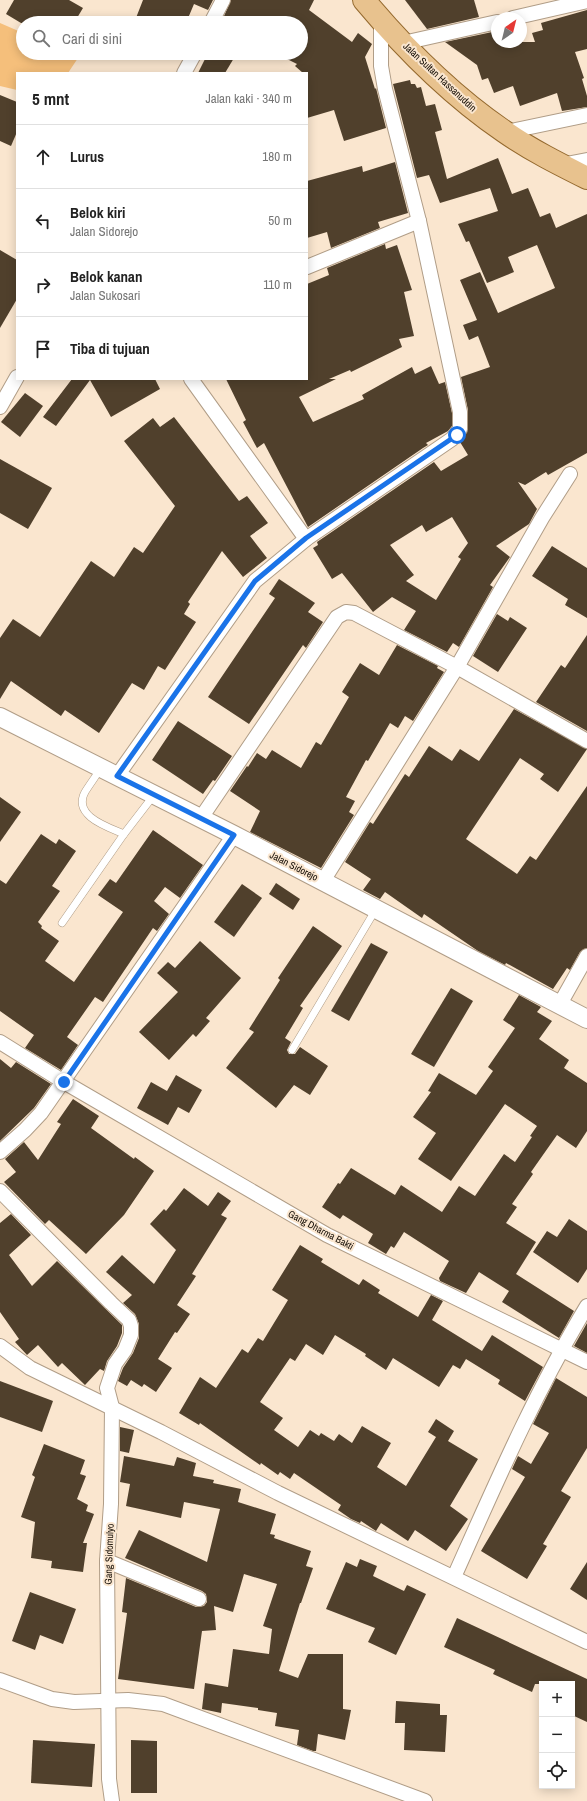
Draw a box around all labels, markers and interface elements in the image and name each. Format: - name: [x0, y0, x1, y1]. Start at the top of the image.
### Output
- north arrow: [491, 12, 527, 48]
- search box: [16, 16, 308, 60]
- icon: search: [30, 27, 52, 49]
- text: Cari di sini: [62, 28, 122, 49]
- street label: Jalan Sultan Hassanuddin: [401, 40, 479, 114]
- text: 5 mnt: [32, 87, 69, 110]
- text: Jalan kaki · 340 m: [205, 90, 292, 107]
- icon: ahead: [32, 146, 54, 168]
- text: Lurus: [70, 146, 104, 167]
- text: 180 m: [262, 148, 292, 165]
- text: Belok kiri: [70, 202, 125, 223]
- icon: left: [32, 210, 54, 232]
- text: 50 m: [268, 212, 292, 229]
- text: Jalan Sidorejo: [70, 223, 138, 240]
- text: Belok kanan: [70, 266, 142, 287]
- icon: right: [32, 274, 54, 296]
- text: 110 m: [263, 276, 292, 293]
- text: Jalan Sukosari: [70, 287, 141, 304]
- icon: arrive: [32, 338, 54, 360]
- text: Tiba di tujuan: [70, 338, 150, 359]
- route start: [448, 426, 466, 444]
- street label: Jalan Sidorejo: [268, 848, 321, 884]
- route end: [55, 1073, 73, 1091]
- street label: Gang Dharma Bakti: [286, 1207, 356, 1253]
- street label: Gang Sidomulyo: [101, 1523, 117, 1585]
- map controls: [539, 1681, 575, 1789]
- button: +: [539, 1681, 575, 1717]
- button: −: [539, 1717, 575, 1753]
- button: locate: [539, 1753, 575, 1789]

